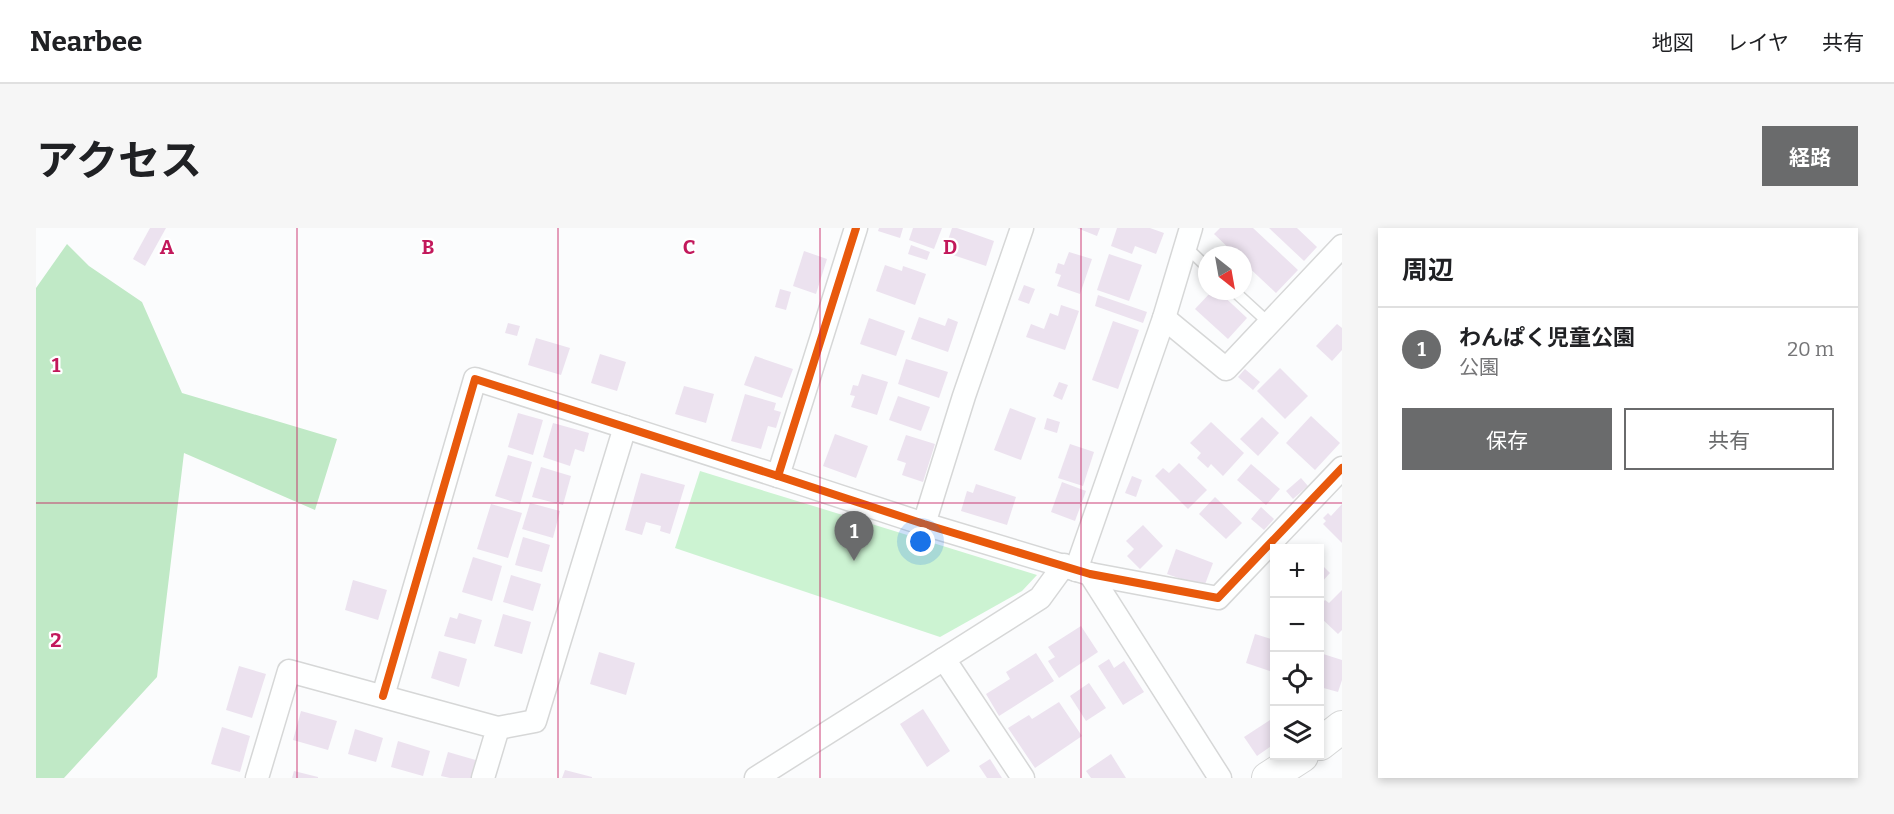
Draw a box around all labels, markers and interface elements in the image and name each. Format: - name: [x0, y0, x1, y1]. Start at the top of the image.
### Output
- text: Nearbee: [30, 25, 142, 58]
- text: 地図: [1652, 30, 1694, 56]
- text: レイヤ: [1727, 30, 1789, 56]
- text: 共有: [1822, 30, 1864, 56]
- button: 経路: [1762, 126, 1858, 186]
- text: アクセス: [36, 136, 202, 186]
- text: A: [160, 235, 175, 259]
- text: B: [422, 235, 435, 259]
- text: C: [683, 235, 695, 259]
- text: D: [943, 235, 957, 259]
- north arrow: [1198, 246, 1252, 300]
- text: 周辺: [1402, 255, 1454, 286]
- text: わんぱく児童公園: [1459, 324, 1635, 351]
- text: 1: [1417, 337, 1426, 361]
- text: 20 m: [1787, 337, 1834, 361]
- text: 1: [52, 353, 61, 377]
- text: 公園: [1459, 355, 1499, 379]
- button: 保存: [1402, 408, 1612, 470]
- button: 共有: [1624, 408, 1834, 470]
- pin: 1: [834, 512, 874, 561]
- your location: [906, 527, 935, 556]
- map controls: [1270, 544, 1324, 760]
- button: +: [1270, 544, 1324, 598]
- button: −: [1270, 598, 1324, 652]
- text: 2: [50, 628, 62, 652]
- button: locate: [1270, 652, 1324, 706]
- button: layers: [1270, 706, 1324, 760]

